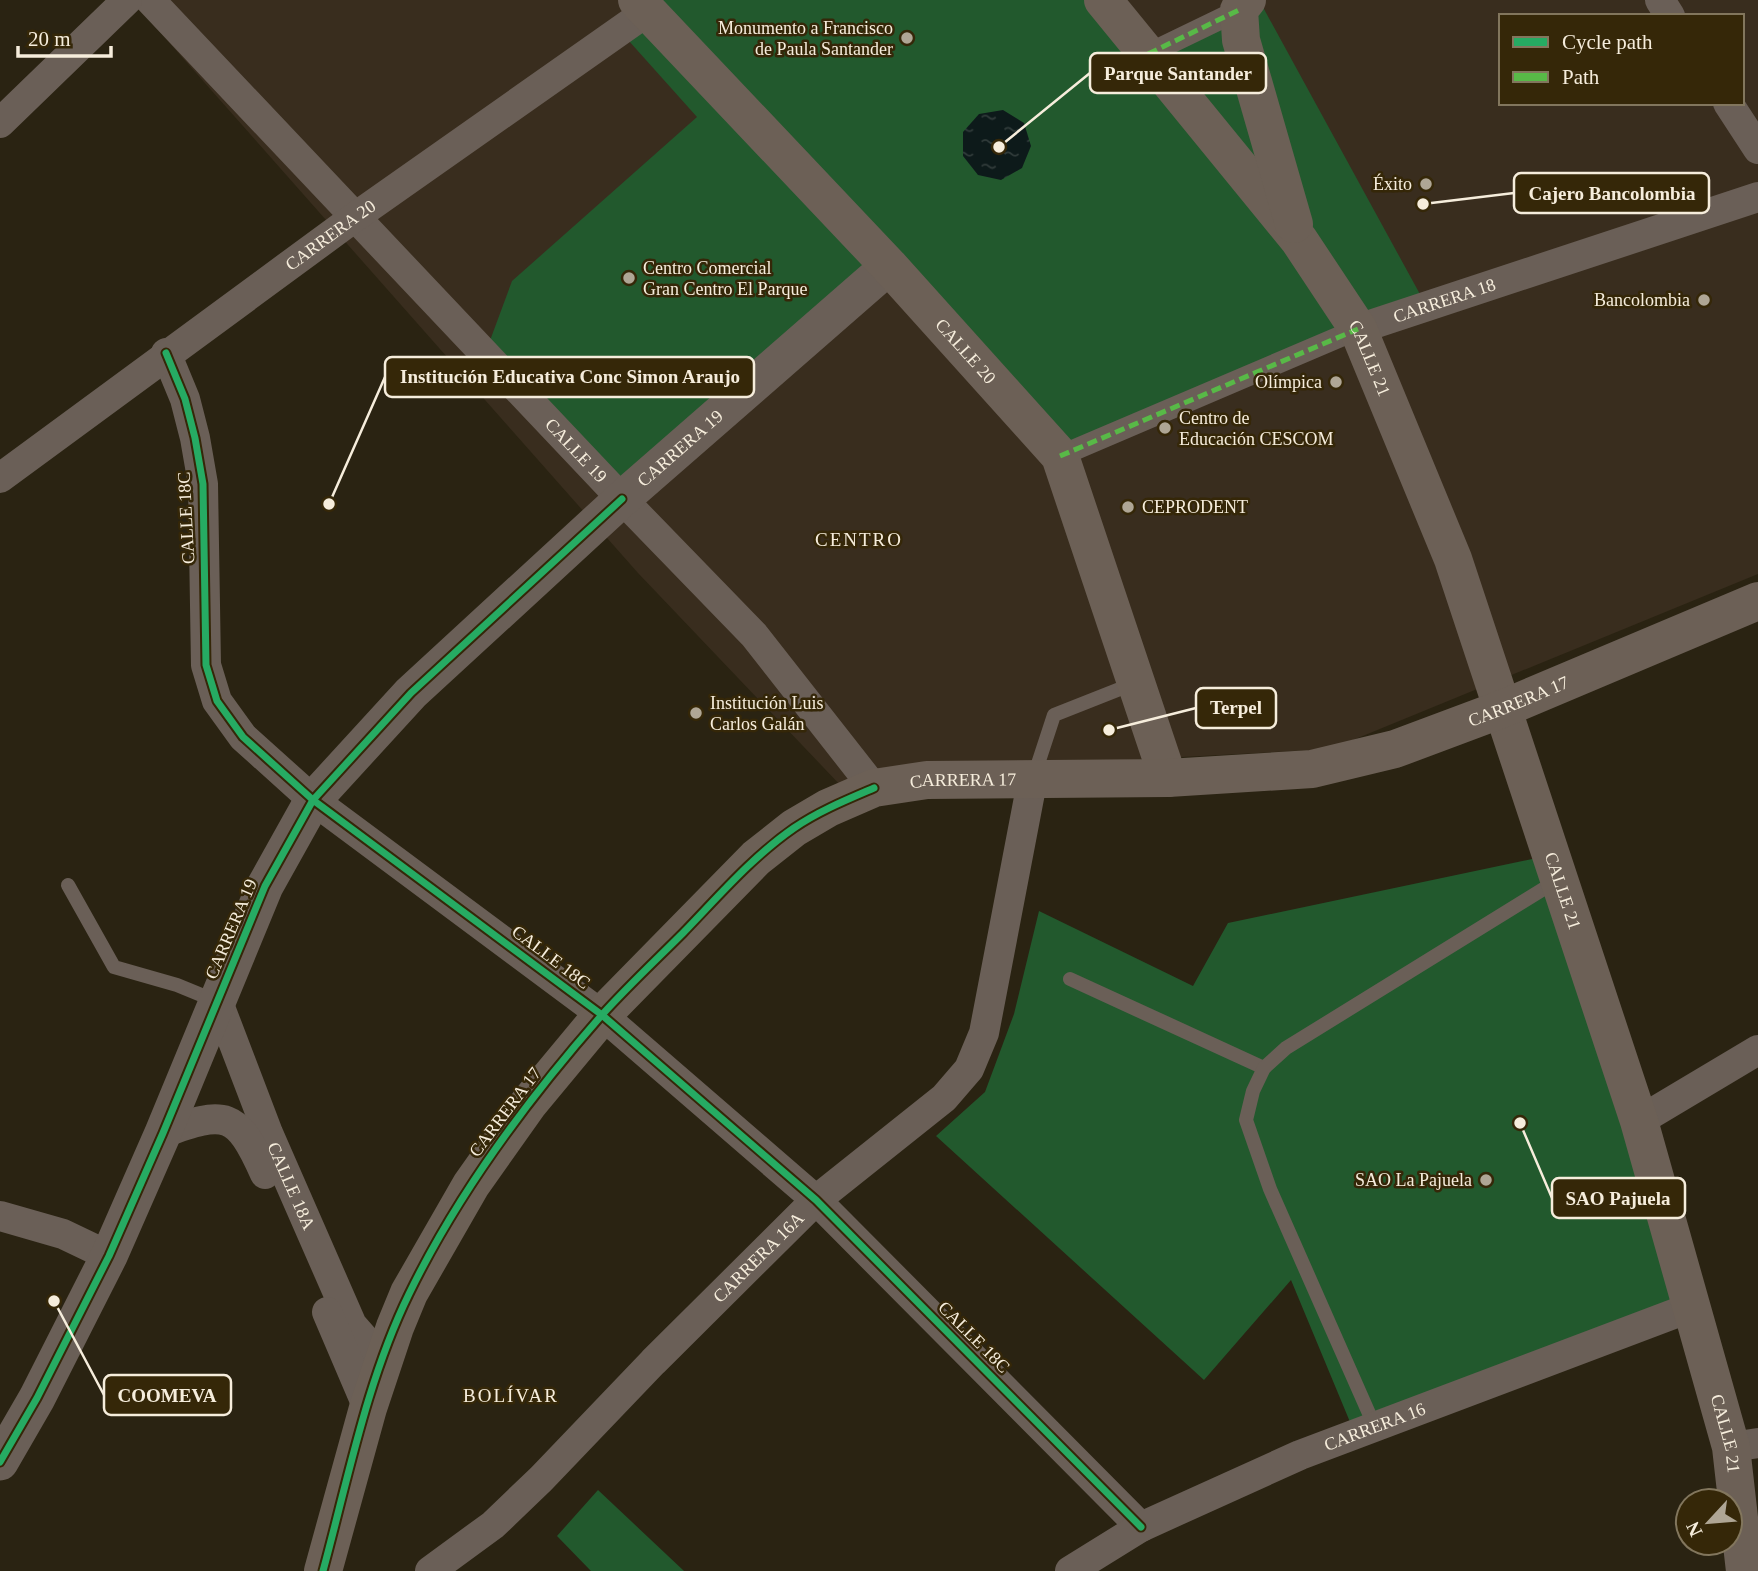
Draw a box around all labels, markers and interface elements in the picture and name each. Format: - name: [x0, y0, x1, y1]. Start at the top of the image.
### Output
- scale bar: [18, 14, 110, 58]
- legend: [1499, 14, 1744, 105]
- place label: Monumento a Francisco de Paula Santander: [718, 18, 893, 59]
- text: 20 m: [28, 27, 71, 51]
- marker: Monumento a Francisco de Paula Santander: [899, 30, 915, 46]
- text: Cycle path: [1562, 30, 1653, 54]
- callout: Parque Santander: [1090, 53, 1266, 93]
- text: Parque Santander: [1104, 63, 1253, 84]
- text: Path: [1562, 65, 1600, 89]
- place label: Éxito: [1373, 173, 1412, 194]
- callout: Cajero Bancolombia: [1514, 173, 1709, 213]
- marker: Éxito: [1418, 176, 1434, 192]
- text: Cajero Bancolombia: [1529, 183, 1696, 204]
- street label: CARRERA 20: [281, 196, 379, 275]
- place label: Centro Comercial Gran Centro El Parque: [643, 258, 807, 299]
- marker: Centro Comercial Gran Centro El Parque: [621, 270, 637, 286]
- street label: CARRERA 18: [1391, 274, 1498, 327]
- place label: Bancolombia: [1594, 290, 1690, 310]
- marker: Bancolombia: [1696, 292, 1712, 308]
- street label: CALLE 20: [931, 315, 1000, 388]
- street label: CALLE 21: [1345, 316, 1395, 399]
- callout: Institución Educativa Conc Simon Araujo: [385, 357, 754, 397]
- text: Institución Educativa Conc Simon Araujo: [400, 366, 740, 387]
- place label: Olímpica: [1255, 372, 1322, 392]
- marker: Olímpica: [1328, 374, 1344, 390]
- street label: CARRERA 19: [633, 406, 727, 491]
- place label: Centro de Educación CESCOM: [1179, 408, 1334, 449]
- street label: CALLE 19: [541, 414, 611, 487]
- marker: Centro de Educación CESCOM: [1157, 420, 1173, 436]
- street label: CALLE 18C: [174, 471, 198, 565]
- place label: CEPRODENT: [1142, 497, 1248, 517]
- marker: CEPRODENT: [1120, 499, 1136, 515]
- district label: CENTRO: [815, 529, 903, 550]
- street label: CARRERA 17: [1465, 672, 1572, 731]
- callout: Terpel: [1196, 688, 1276, 728]
- place label: Institución Luis Carlos Galán: [710, 693, 824, 734]
- text: Terpel: [1210, 697, 1262, 718]
- marker: Institución Luis Carlos Galán: [688, 705, 704, 721]
- street label: CARRERA 17: [908, 769, 1016, 792]
- street label: CALLE 21: [1541, 849, 1585, 932]
- street label: CARRERA 19: [201, 876, 261, 982]
- street label: CALLE 18C: [508, 921, 594, 993]
- street label: CARRERA 17: [465, 1063, 545, 1161]
- street label: CALLE 18A: [263, 1139, 319, 1233]
- place label: SAO La Pajuela: [1355, 1170, 1472, 1190]
- marker: SAO La Pajuela: [1478, 1172, 1494, 1188]
- callout: SAO Pajuela: [1552, 1178, 1685, 1218]
- text: SAO Pajuela: [1565, 1188, 1671, 1209]
- street label: CARRERA 16A: [709, 1208, 808, 1307]
- street label: CALLE 18C: [934, 1297, 1014, 1377]
- callout: COOMEVA: [104, 1375, 231, 1415]
- text: COOMEVA: [118, 1385, 217, 1406]
- district label: BOLÍVAR: [463, 1385, 559, 1406]
- street label: CALLE 21: [1707, 1392, 1744, 1474]
- street label: CARRERA 16: [1321, 1399, 1428, 1455]
- north arrow: [1674, 1487, 1744, 1557]
- text: N: [1682, 1518, 1707, 1540]

